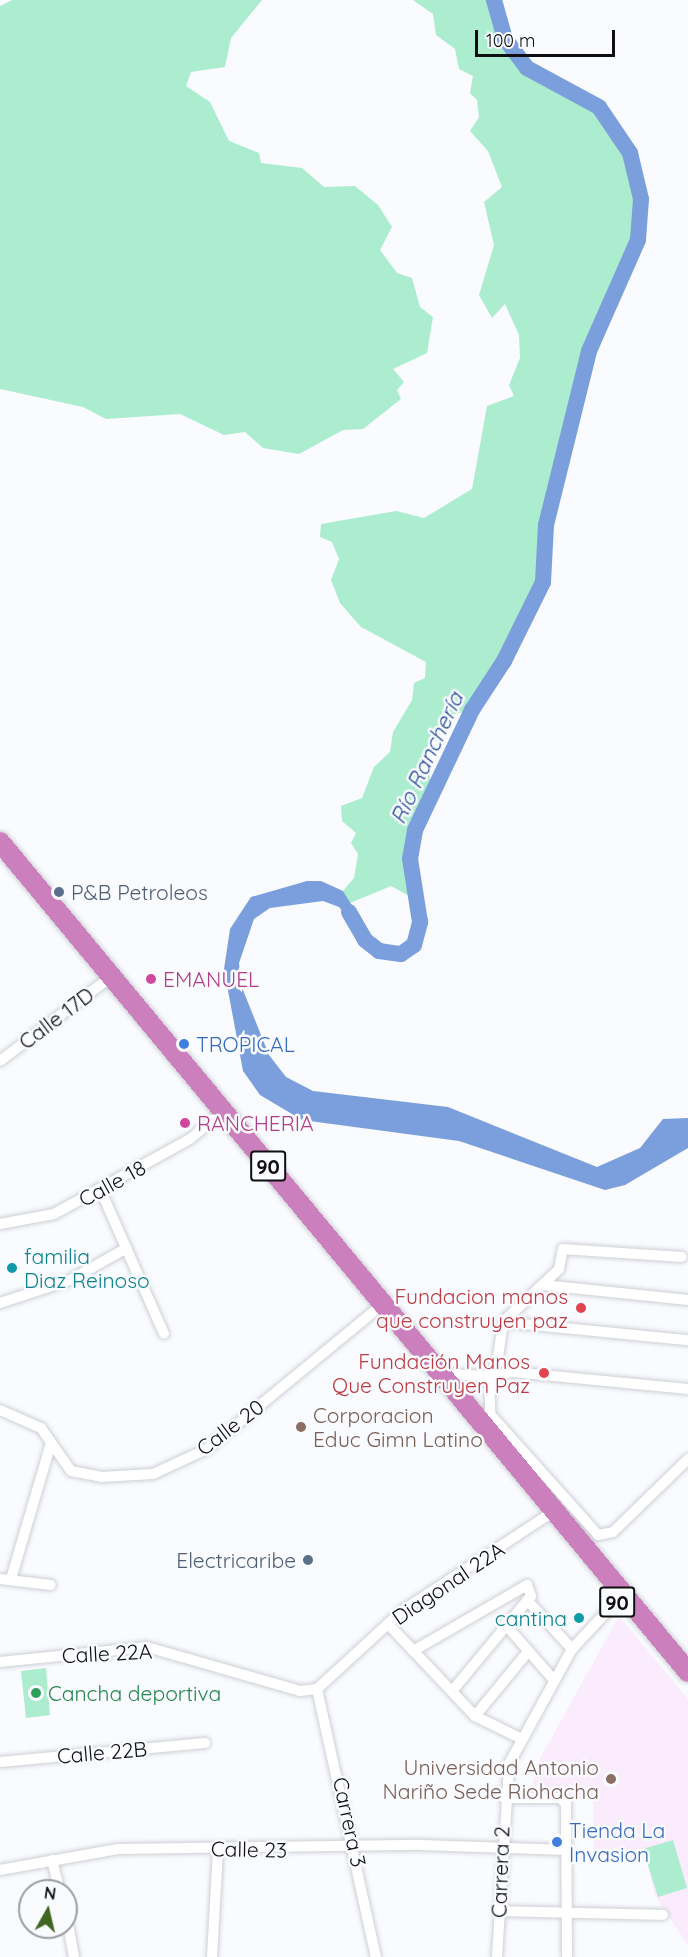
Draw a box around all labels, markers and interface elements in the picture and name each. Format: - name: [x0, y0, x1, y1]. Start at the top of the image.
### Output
- scale bar: [478, 18, 618, 56]
- text: 100 m: [486, 29, 535, 52]
- water label: Río Ranchería: [385, 688, 469, 828]
- place label: P&B Petroleos: [71, 879, 208, 905]
- marker: P&B Petroleos: [52, 885, 66, 899]
- place label: EMANUEL: [163, 966, 259, 992]
- marker: EMANUEL: [144, 972, 158, 986]
- street label: Calle 17D: [14, 982, 98, 1054]
- place label: TROPICAL: [196, 1031, 295, 1057]
- marker: TROPICAL: [177, 1037, 191, 1051]
- place label: RANCHERIA: [197, 1110, 314, 1136]
- marker: RANCHERIA: [178, 1116, 192, 1130]
- road number: 90: [250, 1149, 286, 1183]
- street label: Calle 18: [74, 1154, 150, 1212]
- place label: familia Diaz Reinoso: [24, 1243, 150, 1293]
- marker: familia Diaz Reinoso: [5, 1261, 19, 1275]
- place label: Fundacion manos que construyen paz: [376, 1283, 568, 1333]
- marker: Fundacion manos que construyen paz: [572, 1299, 590, 1317]
- place label: Fundación Manos Que Construyen Paz: [332, 1348, 530, 1398]
- marker: Fundación Manos Que Construyen Paz: [535, 1364, 553, 1382]
- street label: Calle 20: [191, 1394, 269, 1460]
- place label: Corporacion Educ Gimn Latino: [313, 1402, 483, 1452]
- marker: Corporacion Educ Gimn Latino: [294, 1420, 308, 1434]
- street label: Diagonal 22A: [387, 1536, 509, 1630]
- place label: Electricaribe: [176, 1547, 296, 1573]
- marker: Electricaribe: [301, 1553, 315, 1567]
- road number: 90: [599, 1585, 635, 1619]
- place label: cantina: [495, 1605, 567, 1631]
- marker: cantina: [572, 1611, 586, 1625]
- street label: Calle 22A: [61, 1638, 153, 1668]
- place label: Cancha deportiva: [48, 1680, 221, 1706]
- marker: Cancha deportiva: [29, 1686, 43, 1700]
- street label: Calle 22B: [56, 1736, 148, 1768]
- place label: Universidad Antonio Nariño Sede Riohacha: [382, 1754, 599, 1804]
- marker: Universidad Antonio Nariño Sede Riohacha: [604, 1772, 618, 1786]
- street label: Carrera 3: [328, 1775, 372, 1869]
- place label: Tienda La Invasion: [569, 1817, 665, 1867]
- street label: Carrera 2: [486, 1826, 514, 1918]
- marker: Tienda La Invasion: [550, 1835, 564, 1849]
- street label: Calle 23: [211, 1836, 287, 1862]
- north arrow: [18, 1879, 78, 1939]
- text: N: [43, 1882, 57, 1904]

